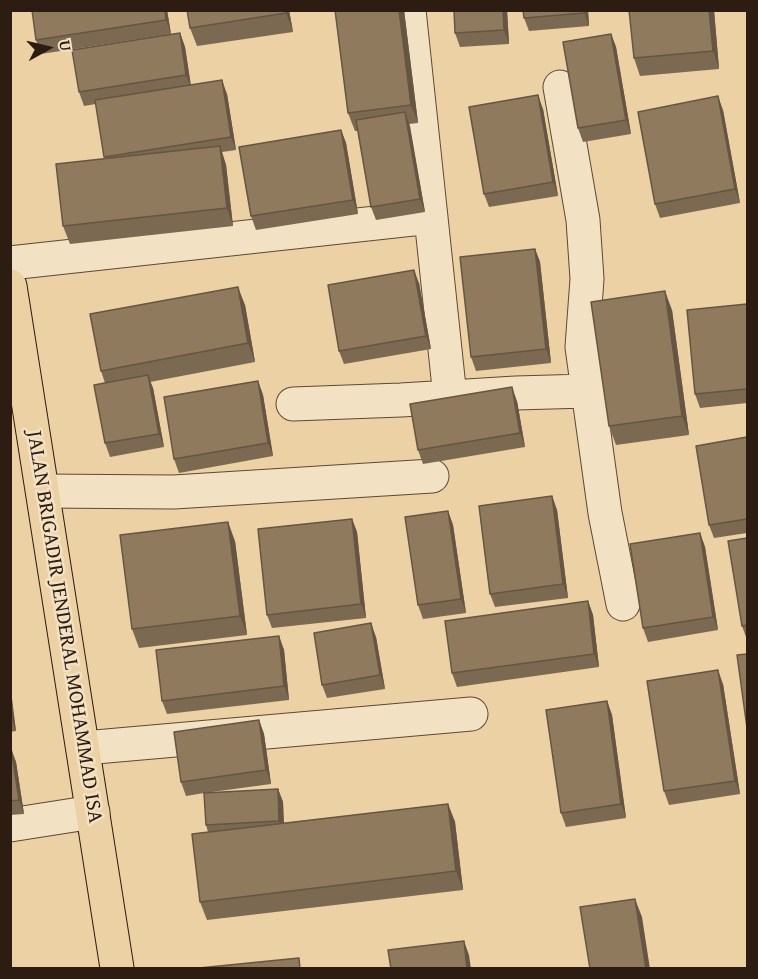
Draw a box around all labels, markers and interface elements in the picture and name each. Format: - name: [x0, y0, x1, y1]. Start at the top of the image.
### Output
- north arrow: [18, 18, 78, 78]
- text: U: [53, 38, 78, 53]
- street label: JALAN BRIGADIR JENDERAL MOHAMMAD ISA: [21, 429, 107, 825]

